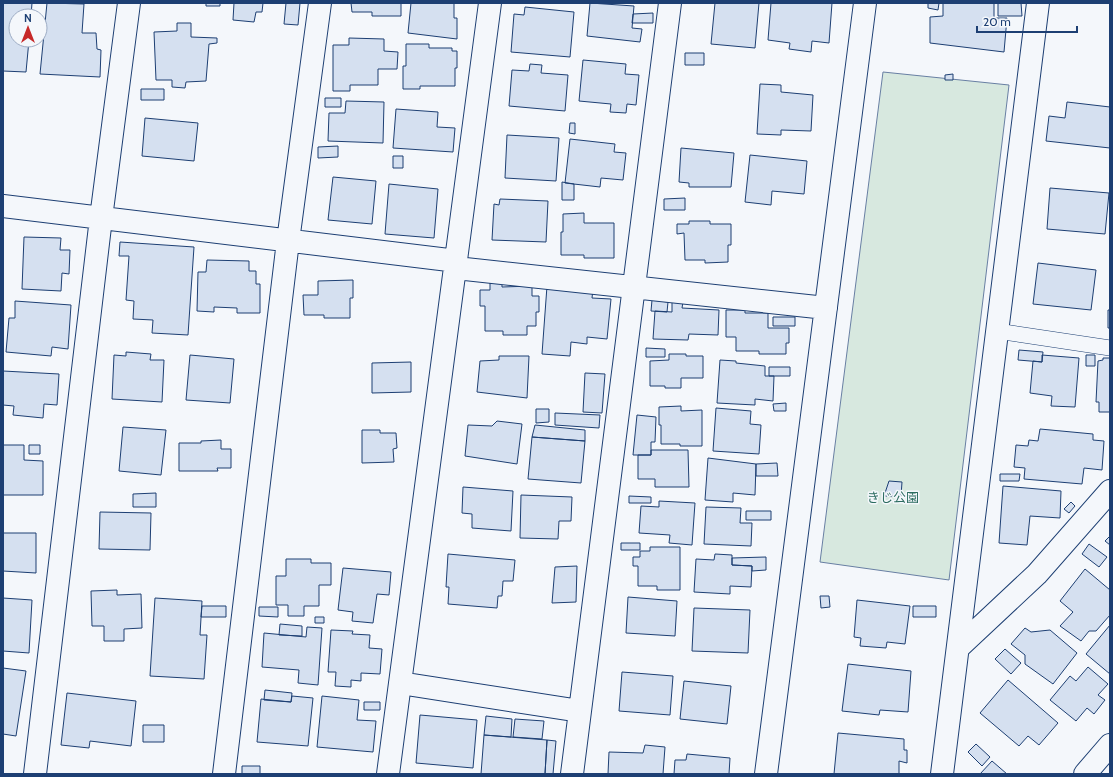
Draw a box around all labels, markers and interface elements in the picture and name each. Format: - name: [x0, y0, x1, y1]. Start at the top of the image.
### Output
- north arrow: [8, 8, 48, 48]
- scale bar: [977, 8, 1077, 34]
- text: N: [24, 11, 32, 25]
- text: 20 m: [983, 14, 1011, 29]
- park label: きじ公園: [867, 489, 919, 505]

